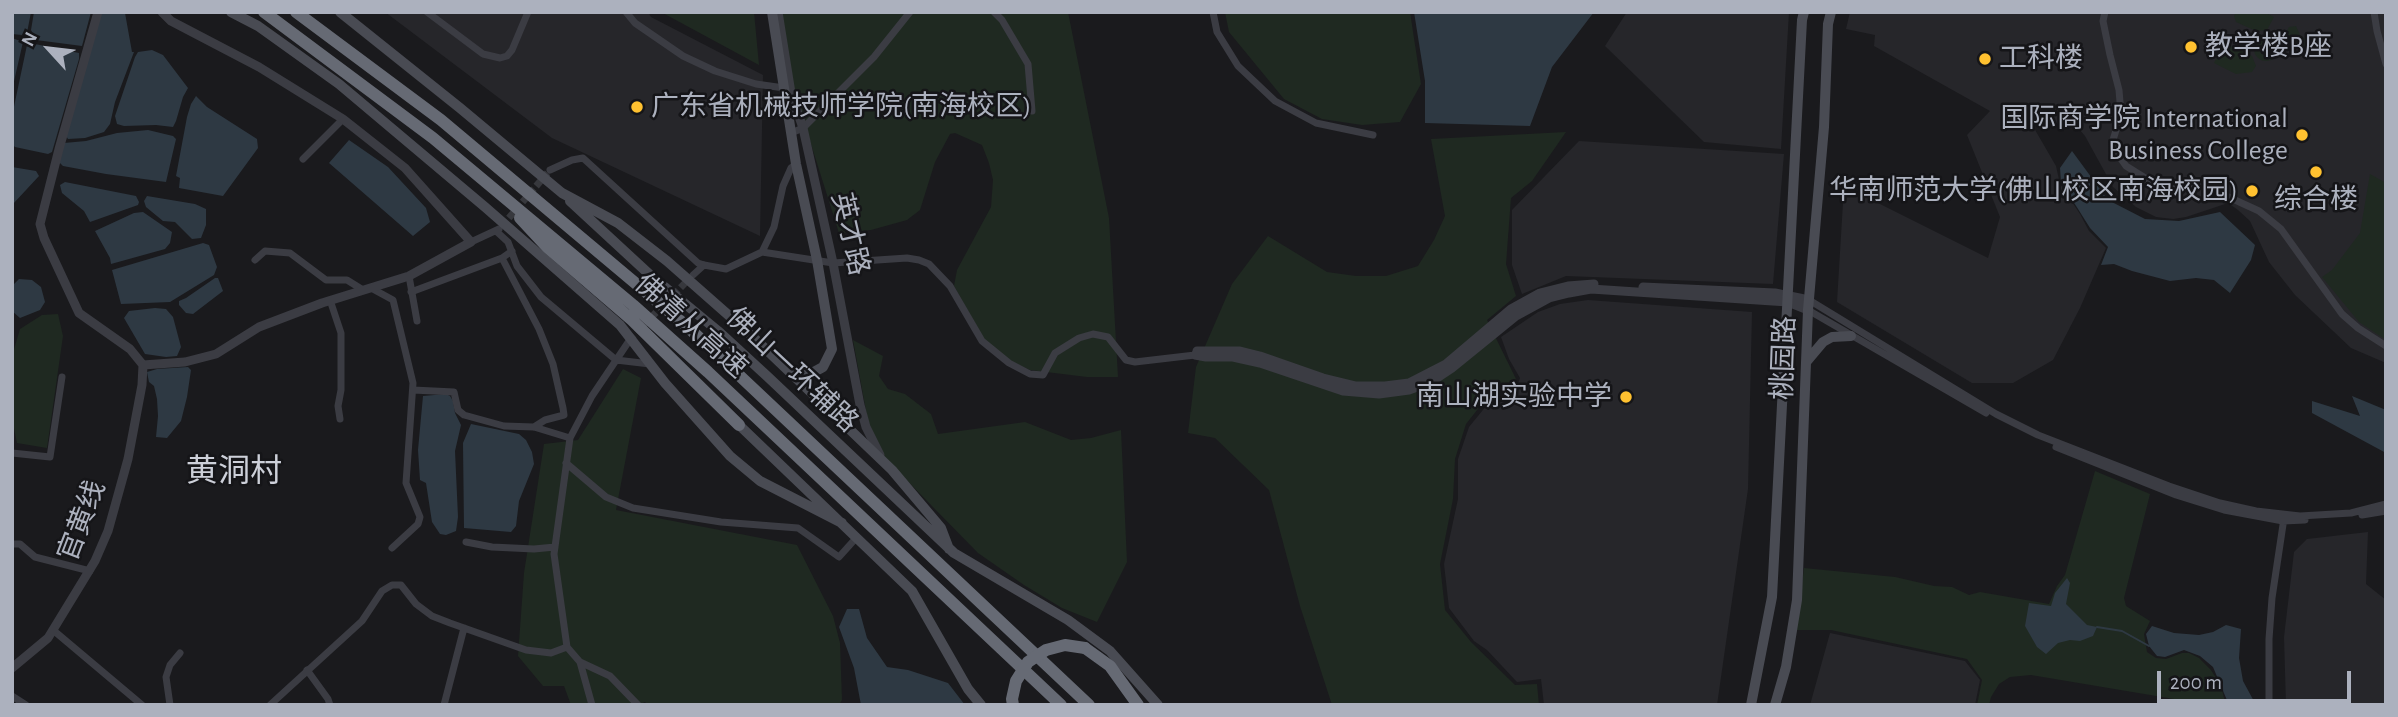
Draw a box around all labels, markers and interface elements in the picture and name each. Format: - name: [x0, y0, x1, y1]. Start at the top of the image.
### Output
- north arrow: [14, 14, 84, 84]
- text: N: [18, 29, 41, 49]
- place label: 教学楼B座: [2205, 30, 2332, 64]
- marker: 教学楼B座: [2183, 39, 2199, 55]
- place label: 工科楼: [1999, 42, 2083, 76]
- marker: 工科楼: [1977, 51, 1993, 67]
- place label: 广东省机械技师学院(南海校区): [651, 90, 1032, 124]
- marker: 广东省机械技师学院(南海校区): [629, 99, 645, 115]
- place label: 国际商学院 International Business College: [2000, 102, 2288, 168]
- marker: 国际商学院 International Business College: [2294, 127, 2310, 143]
- marker: 综合楼: [2308, 164, 2324, 180]
- place label: 华南师范大学(佛山校区南海校园): [1829, 174, 2238, 208]
- marker: 华南师范大学(佛山校区南海校园): [2244, 183, 2260, 199]
- place label: 综合楼: [2274, 183, 2358, 217]
- street label: 英才路: [824, 189, 876, 279]
- street label: 佛清从高速: [628, 267, 754, 385]
- street label: 佛山一环辅路: [719, 300, 865, 440]
- street label: 桃园路: [1766, 315, 1802, 401]
- place label: 南山湖实验中学: [1416, 380, 1612, 414]
- marker: 南山湖实验中学: [1618, 389, 1634, 405]
- district label: 黄洞村: [186, 452, 282, 490]
- street label: 官黄线: [51, 476, 113, 566]
- scale bar: [2160, 658, 2354, 702]
- text: 200 m: [2170, 672, 2222, 693]

